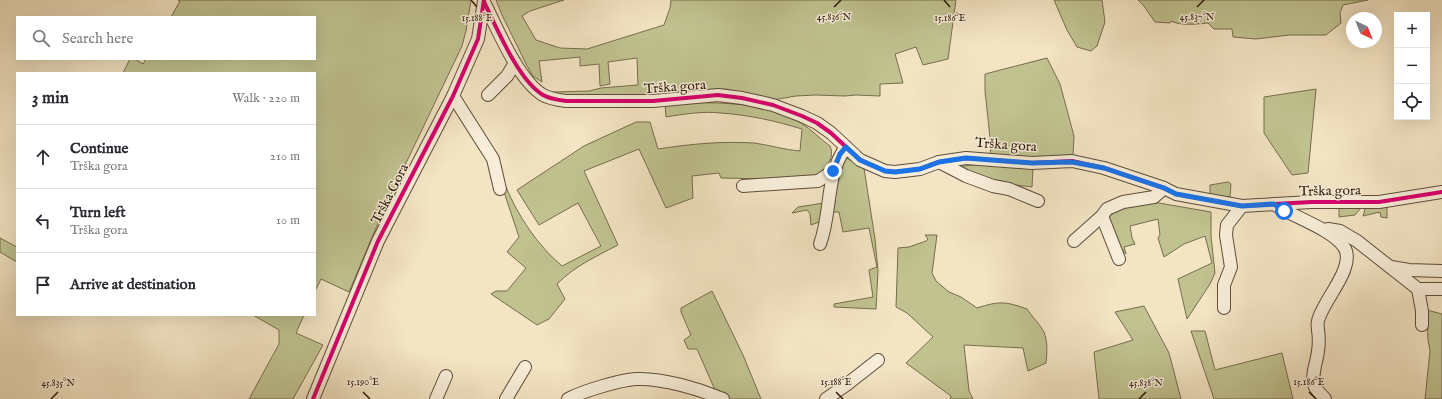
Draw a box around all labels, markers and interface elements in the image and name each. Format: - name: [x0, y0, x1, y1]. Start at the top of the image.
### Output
- text: 45.836°N: [817, 11, 852, 24]
- text: 45.837°N: [1180, 11, 1215, 24]
- text: 15.188°E: [461, 12, 493, 25]
- text: 15.186°E: [934, 12, 966, 25]
- north arrow: [1346, 12, 1382, 48]
- map controls: [1394, 12, 1430, 120]
- button: +: [1394, 12, 1430, 48]
- search box: [16, 16, 316, 60]
- icon: search: [30, 27, 52, 49]
- text: Search here: [62, 29, 133, 48]
- button: −: [1394, 48, 1430, 84]
- street label: Trška gora: [643, 76, 708, 98]
- button: locate: [1394, 84, 1430, 120]
- text: 3 min: [32, 88, 69, 109]
- text: Walk · 220 m: [232, 90, 300, 107]
- street label: Trška gora: [974, 134, 1039, 156]
- text: Continue: [70, 139, 128, 158]
- icon: ahead: [32, 146, 54, 168]
- text: 210 m: [270, 148, 300, 165]
- text: Trška gora: [70, 158, 128, 175]
- street label: Trška Gora: [367, 160, 413, 227]
- route end: [824, 162, 842, 180]
- street label: Trška gora: [1299, 181, 1362, 201]
- route start: [1275, 202, 1293, 220]
- text: Turn left: [70, 203, 126, 222]
- icon: left: [32, 210, 54, 232]
- text: 10 m: [276, 212, 300, 229]
- text: Trška gora: [70, 222, 128, 239]
- icon: arrive: [32, 274, 54, 296]
- text: Arrive at destination: [70, 275, 196, 294]
- text: 15.190°E: [347, 376, 379, 389]
- text: 15.188°E: [820, 376, 852, 389]
- text: 15.186°E: [1293, 376, 1325, 389]
- text: 45.835°N: [41, 377, 75, 390]
- text: 45.838°N: [1129, 377, 1163, 390]

